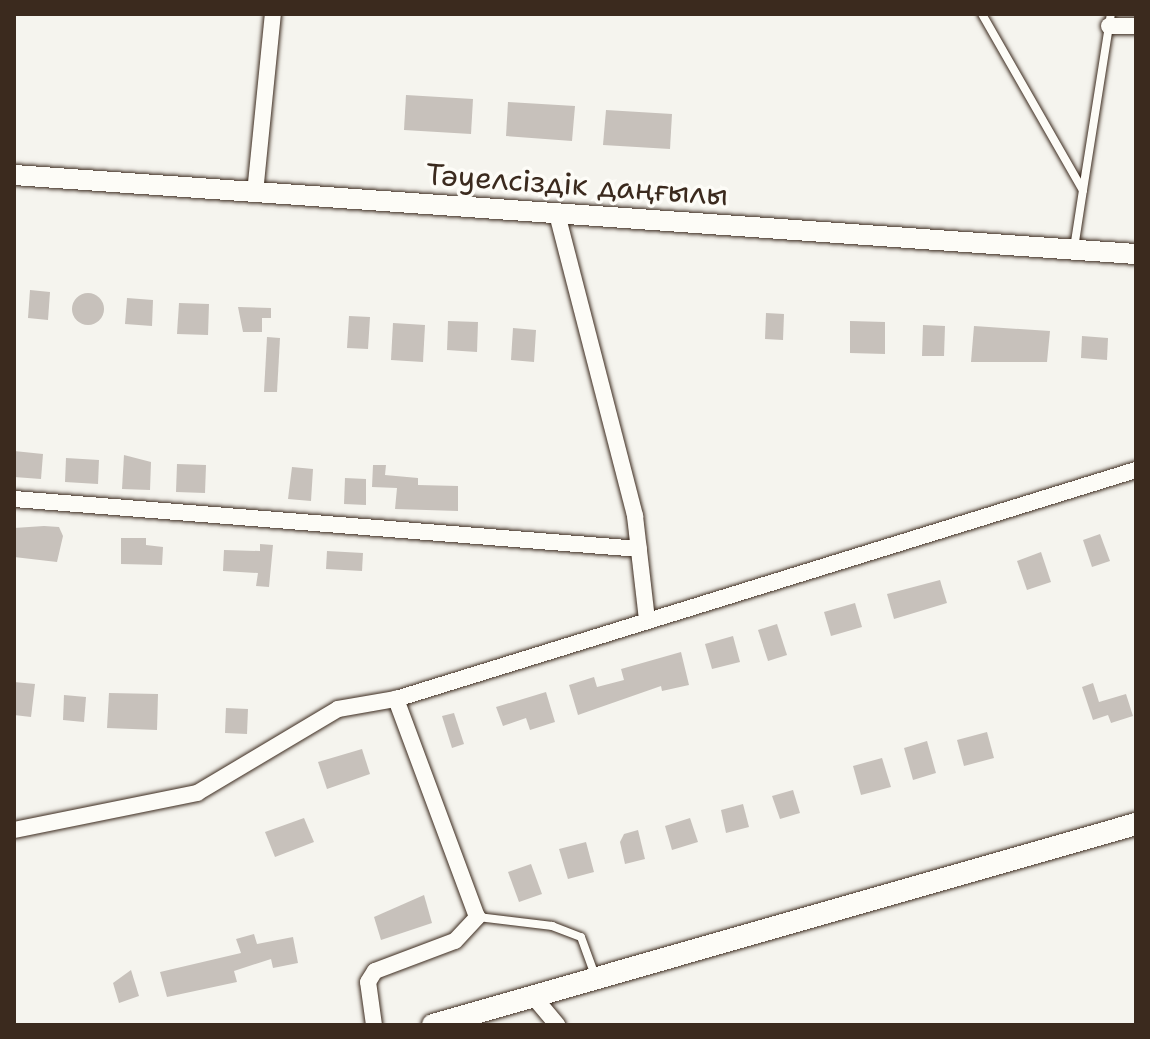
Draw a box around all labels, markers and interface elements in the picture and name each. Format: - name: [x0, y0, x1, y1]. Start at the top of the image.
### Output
- street label: Тәуелсіздік даңғылы: [425, 156, 729, 214]

